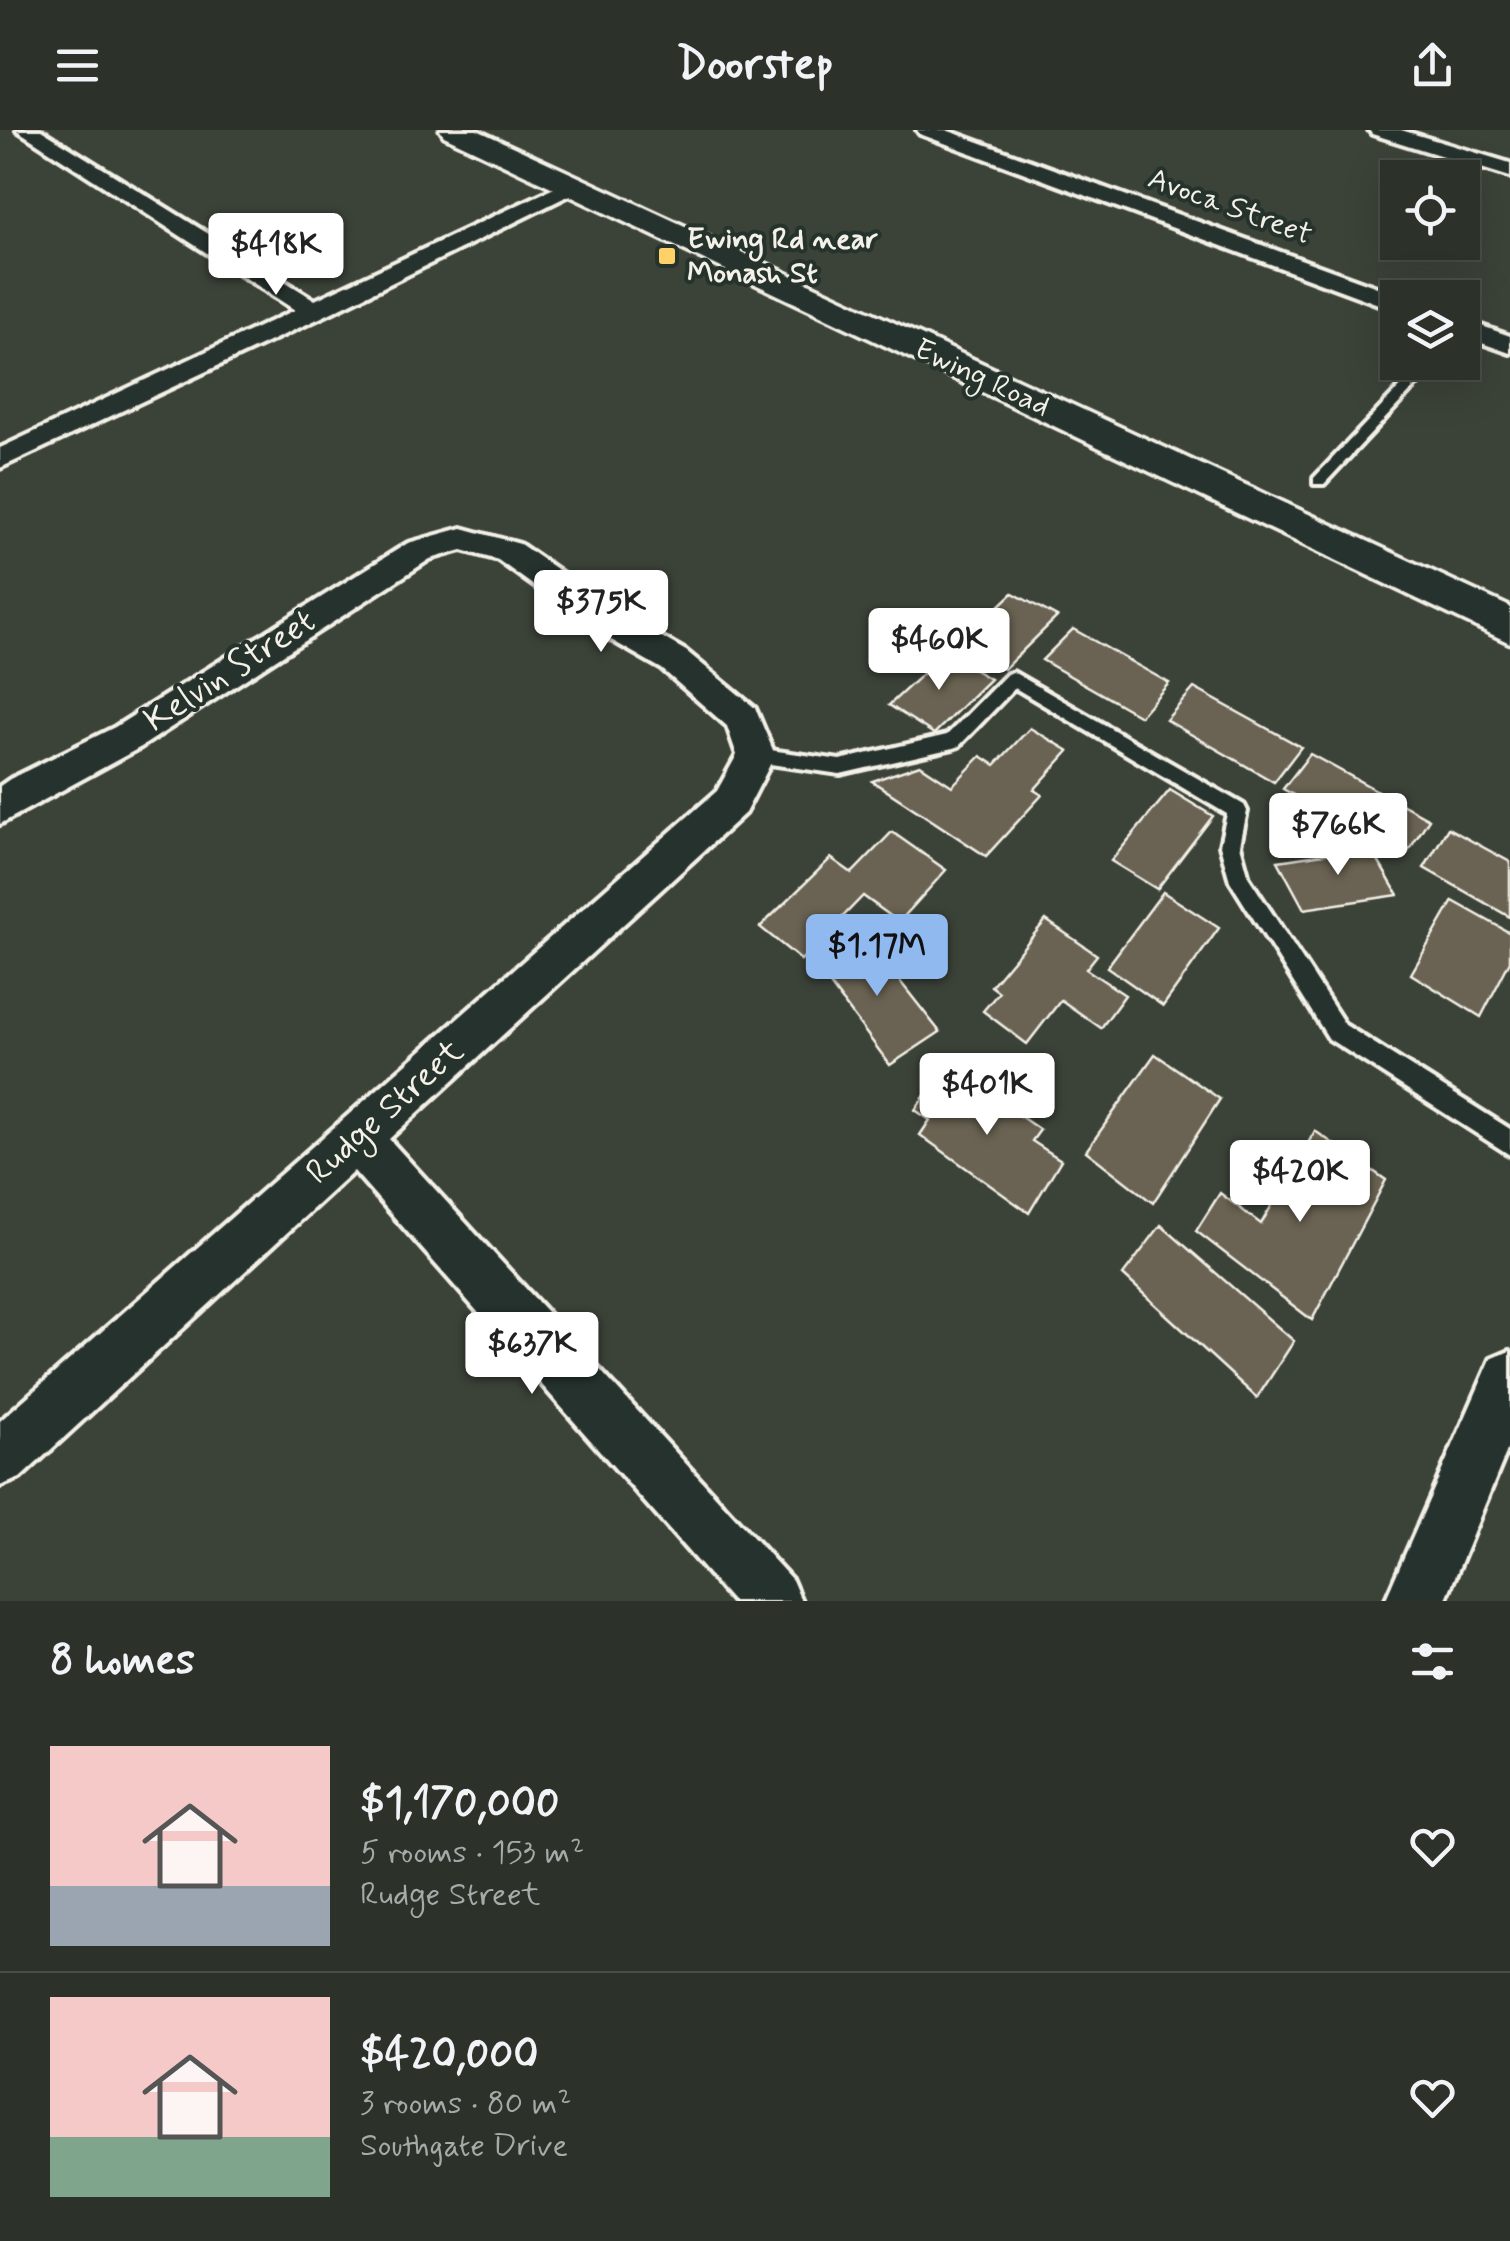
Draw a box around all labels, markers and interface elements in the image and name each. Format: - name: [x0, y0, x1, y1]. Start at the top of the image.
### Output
- text: Doorstep: [676, 36, 834, 95]
- icon: menu: [50, 38, 105, 93]
- icon: share: [1405, 38, 1460, 93]
- street label: Avoca Street: [1143, 159, 1317, 255]
- map controls: [1380, 160, 1480, 380]
- button: locate: [1380, 160, 1480, 260]
- pin: $418K: [206, 213, 346, 298]
- place label: Ewing Rd near Monash St: [687, 220, 878, 293]
- text: $418K: [230, 224, 322, 266]
- marker: Ewing Rd near Monash St: [656, 245, 678, 267]
- button: layers: [1380, 280, 1480, 380]
- street label: Ewing Road: [907, 330, 1056, 428]
- pin: $375K: [531, 570, 671, 655]
- text: $375K: [556, 581, 646, 623]
- street label: Kelvin Street: [136, 599, 324, 743]
- pin: $460K: [869, 608, 1009, 693]
- text: $460K: [891, 619, 987, 661]
- pin: $766K: [1268, 793, 1408, 878]
- text: $766K: [1291, 804, 1385, 846]
- pin: $1.17M: [796, 914, 958, 999]
- text: $1.17M: [828, 925, 926, 967]
- street label: Rudge Street: [296, 1029, 476, 1197]
- pin: $401K: [917, 1053, 1057, 1138]
- text: $401K: [942, 1064, 1032, 1106]
- pin: $420K: [1230, 1140, 1370, 1225]
- text: $420K: [1252, 1151, 1348, 1193]
- pin: $637K: [462, 1312, 602, 1397]
- text: $637K: [487, 1323, 577, 1365]
- text: 8 homes: [50, 1634, 195, 1689]
- icon: filters: [1405, 1634, 1460, 1689]
- text: $1,170,000: [360, 1777, 559, 1832]
- icon: home: [130, 1786, 250, 1906]
- icon: heart: [1405, 1819, 1460, 1874]
- text: 5 rooms · 153 m²: [360, 1832, 584, 1874]
- text: Rudge Street: [360, 1874, 540, 1916]
- text: $420,000: [360, 2028, 538, 2083]
- icon: home: [130, 2037, 250, 2157]
- icon: heart: [1405, 2070, 1460, 2125]
- text: 3 rooms · 80 m²: [360, 2083, 571, 2125]
- text: Southgate Drive: [360, 2125, 568, 2167]

